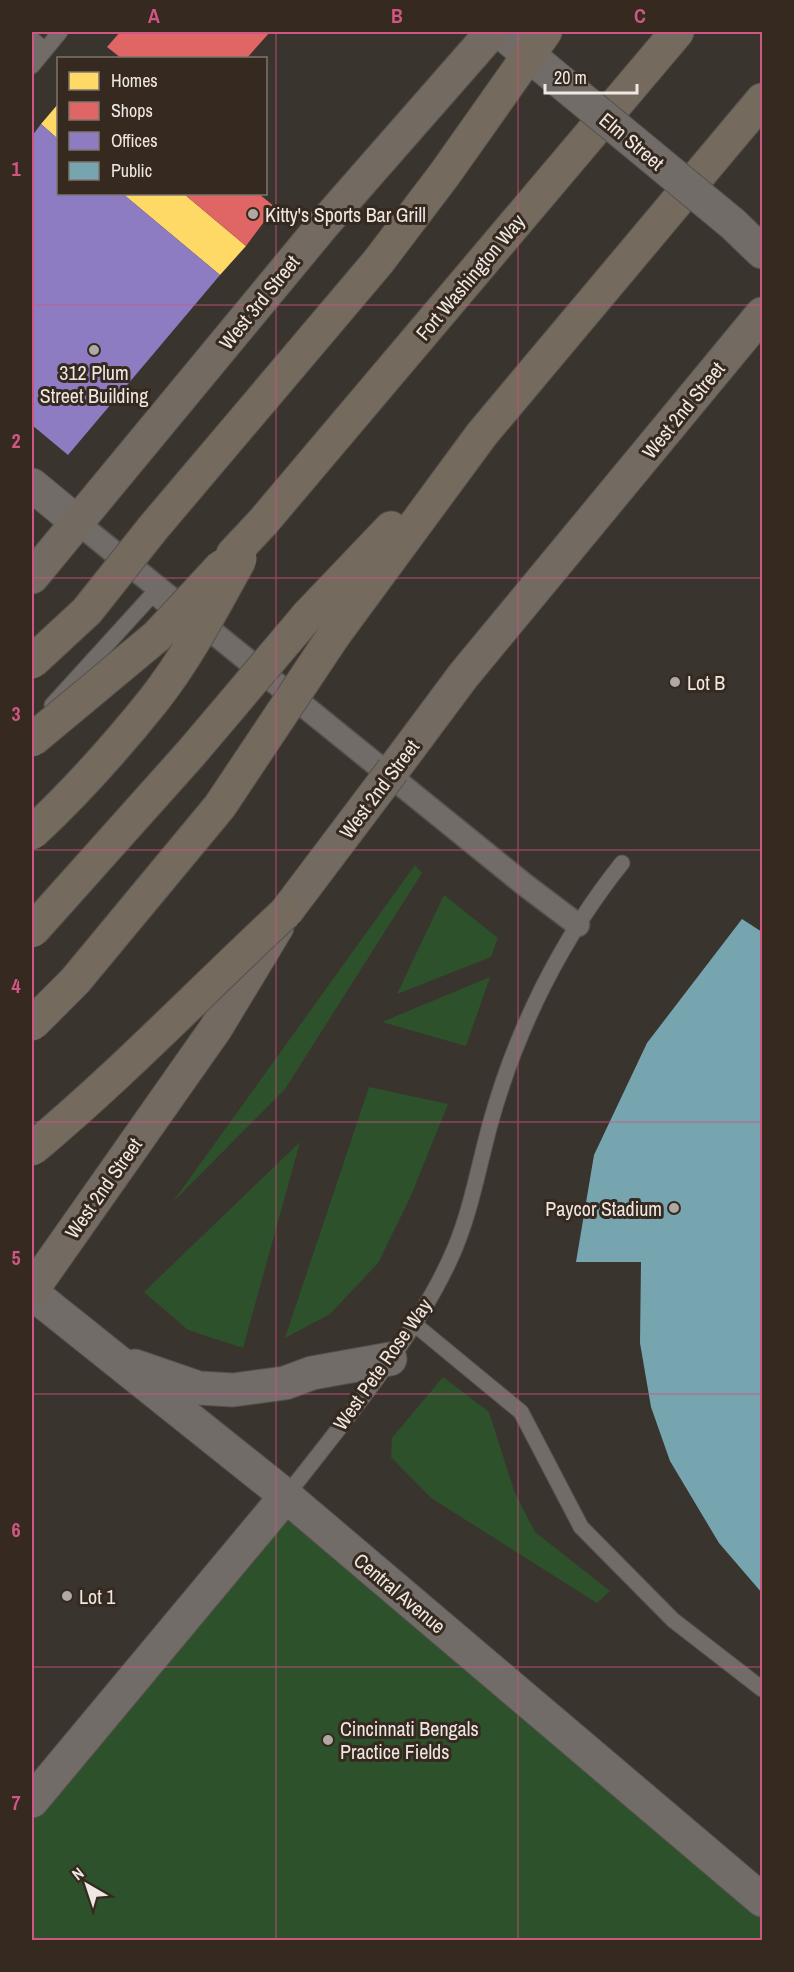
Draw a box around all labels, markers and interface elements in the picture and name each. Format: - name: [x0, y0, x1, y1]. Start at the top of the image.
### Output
- text: A: [148, 2, 160, 29]
- text: B: [391, 2, 403, 29]
- text: C: [634, 2, 646, 29]
- legend: [57, 57, 267, 195]
- scale bar: [545, 57, 636, 95]
- text: 20 m: [554, 65, 587, 90]
- text: Homes: [111, 68, 158, 93]
- text: Shops: [111, 98, 153, 123]
- street label: Elm Street: [594, 106, 670, 176]
- text: Offices: [111, 128, 158, 153]
- text: 1: [11, 155, 21, 182]
- text: Public: [111, 158, 152, 183]
- place label: Kitty's Sports Bar Grill: [265, 201, 426, 228]
- marker: Kitty's Sports Bar Grill: [246, 207, 260, 221]
- street label: Fort Washington Way: [409, 208, 531, 346]
- street label: West 3rd Street: [213, 249, 306, 355]
- marker: 312 Plum Street Building: [87, 343, 101, 357]
- street label: West 2nd Street: [636, 356, 731, 464]
- place label: 312 Plum Street Building: [40, 359, 148, 409]
- text: 2: [11, 427, 21, 454]
- place label: Lot B: [687, 669, 725, 696]
- marker: Lot B: [668, 675, 682, 689]
- text: 3: [11, 700, 21, 727]
- street label: West 2nd Street: [333, 734, 425, 844]
- text: 4: [11, 972, 21, 999]
- street label: West 2nd Street: [58, 1132, 148, 1244]
- place label: Paycor Stadium: [545, 1195, 662, 1222]
- marker: Paycor Stadium: [667, 1201, 681, 1215]
- text: 5: [11, 1244, 21, 1271]
- street label: West Pete Rose Way: [326, 1292, 438, 1435]
- text: 6: [11, 1516, 21, 1543]
- street label: Central Avenue: [348, 1547, 452, 1639]
- place label: Lot 1: [79, 1583, 115, 1610]
- marker: Lot 1: [60, 1589, 74, 1603]
- place label: Cincinnati Bengals Practice Fields: [340, 1715, 479, 1765]
- marker: Cincinnati Bengals Practice Fields: [321, 1733, 335, 1747]
- text: 7: [11, 1789, 21, 1816]
- north arrow: [57, 1855, 117, 1915]
- text: N: [67, 1862, 88, 1885]

